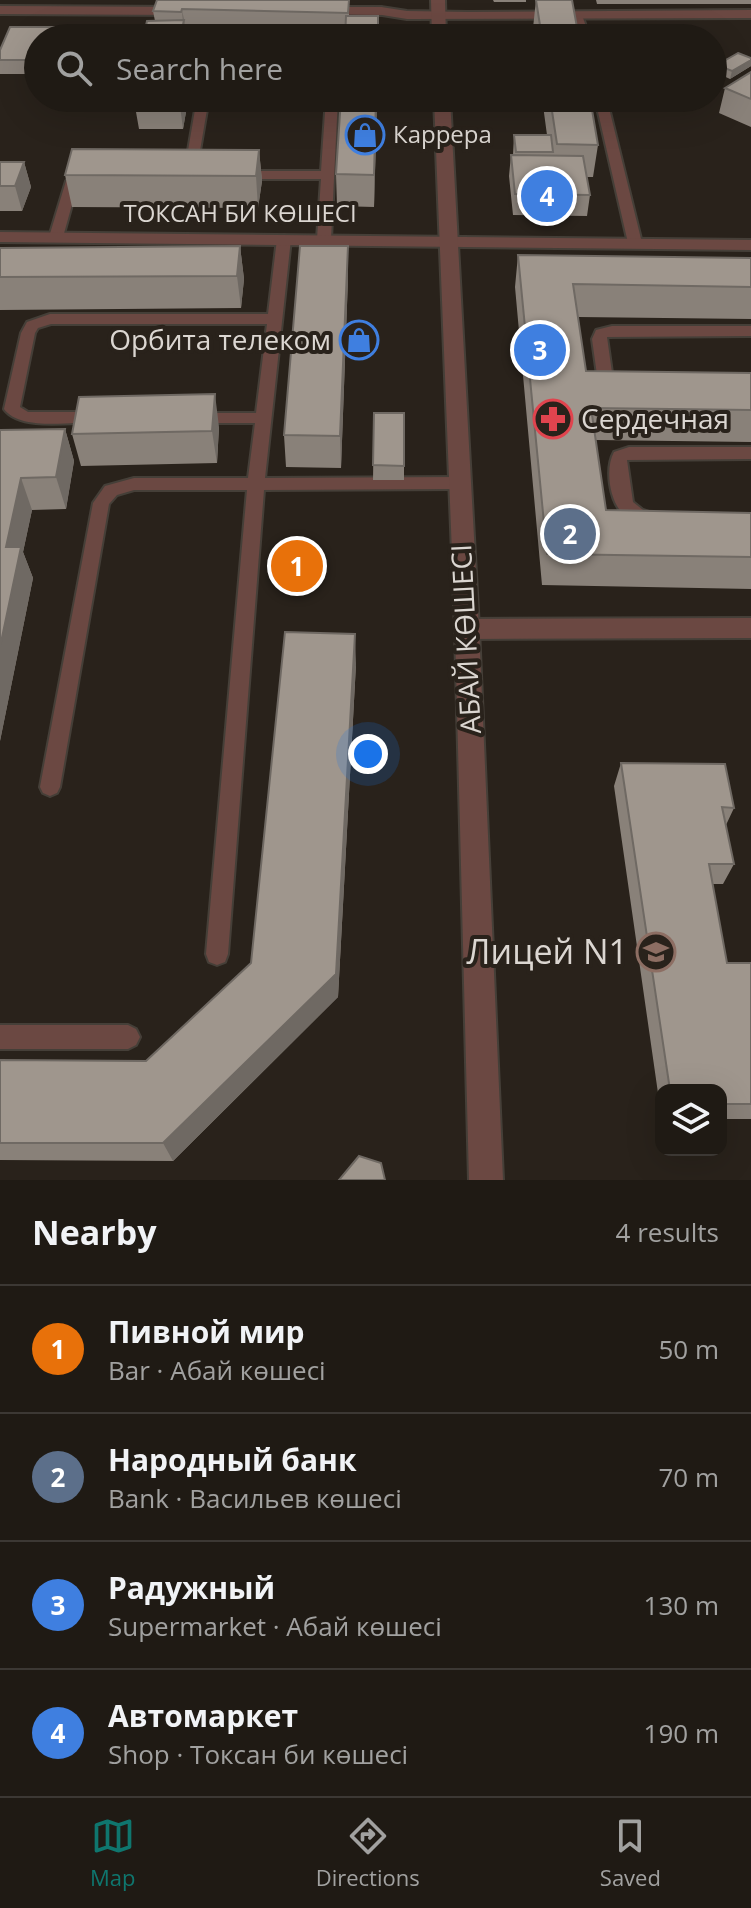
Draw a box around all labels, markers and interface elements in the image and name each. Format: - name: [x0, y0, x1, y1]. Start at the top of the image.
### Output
- search box: [24, 24, 727, 112]
- icon: search: [52, 46, 96, 90]
- text: Search here: [116, 48, 283, 89]
- shop icon: Каррера: [344, 114, 386, 156]
- place label: Каррера: [393, 117, 492, 150]
- pin: 4: [521, 166, 573, 226]
- street label: ТОКСАН БИ КӨШЕСІ: [123, 196, 357, 229]
- shop icon: Орбита телеком: [338, 319, 380, 361]
- place label: Орбита телеком: [109, 320, 331, 358]
- pin: 3: [514, 320, 566, 380]
- pharmacy icon: Сердечная: [532, 398, 574, 440]
- place label: Сердечная: [581, 399, 729, 437]
- pin: 2: [544, 504, 596, 564]
- pin: 1: [271, 536, 323, 596]
- street label: АБАЙ КӨШЕСІ: [441, 543, 489, 735]
- your location: [348, 734, 388, 774]
- place label: Лицей N1: [467, 928, 628, 974]
- school or university icon: Лицей N1: [635, 931, 677, 973]
- map controls: [655, 1084, 727, 1156]
- button: layers: [655, 1084, 727, 1156]
- text: Nearby: [32, 1209, 157, 1255]
- text: 4 results: [616, 1214, 719, 1250]
- text: Пивной мир: [108, 1311, 305, 1352]
- text: 1: [51, 1331, 65, 1367]
- text: 50 m: [658, 1331, 719, 1367]
- text: Bar · Абай көшесі: [108, 1352, 326, 1388]
- text: Народный банк: [108, 1439, 357, 1480]
- text: 2: [51, 1459, 65, 1495]
- text: 70 m: [658, 1459, 719, 1495]
- text: Bank · Васильев көшесі: [108, 1480, 402, 1516]
- text: Радужный: [108, 1567, 275, 1608]
- text: 3: [51, 1587, 65, 1623]
- text: 130 m: [644, 1587, 719, 1623]
- text: Supermarket · Абай көшесі: [108, 1608, 442, 1644]
- text: Автомаркет: [108, 1695, 298, 1736]
- text: 4: [51, 1715, 65, 1751]
- text: 190 m: [644, 1715, 719, 1751]
- text: Shop · Токсан би көшесі: [108, 1736, 408, 1772]
- tab: Map: [90, 1814, 136, 1892]
- tab: Directions: [316, 1814, 420, 1892]
- tab: Saved: [600, 1814, 661, 1892]

